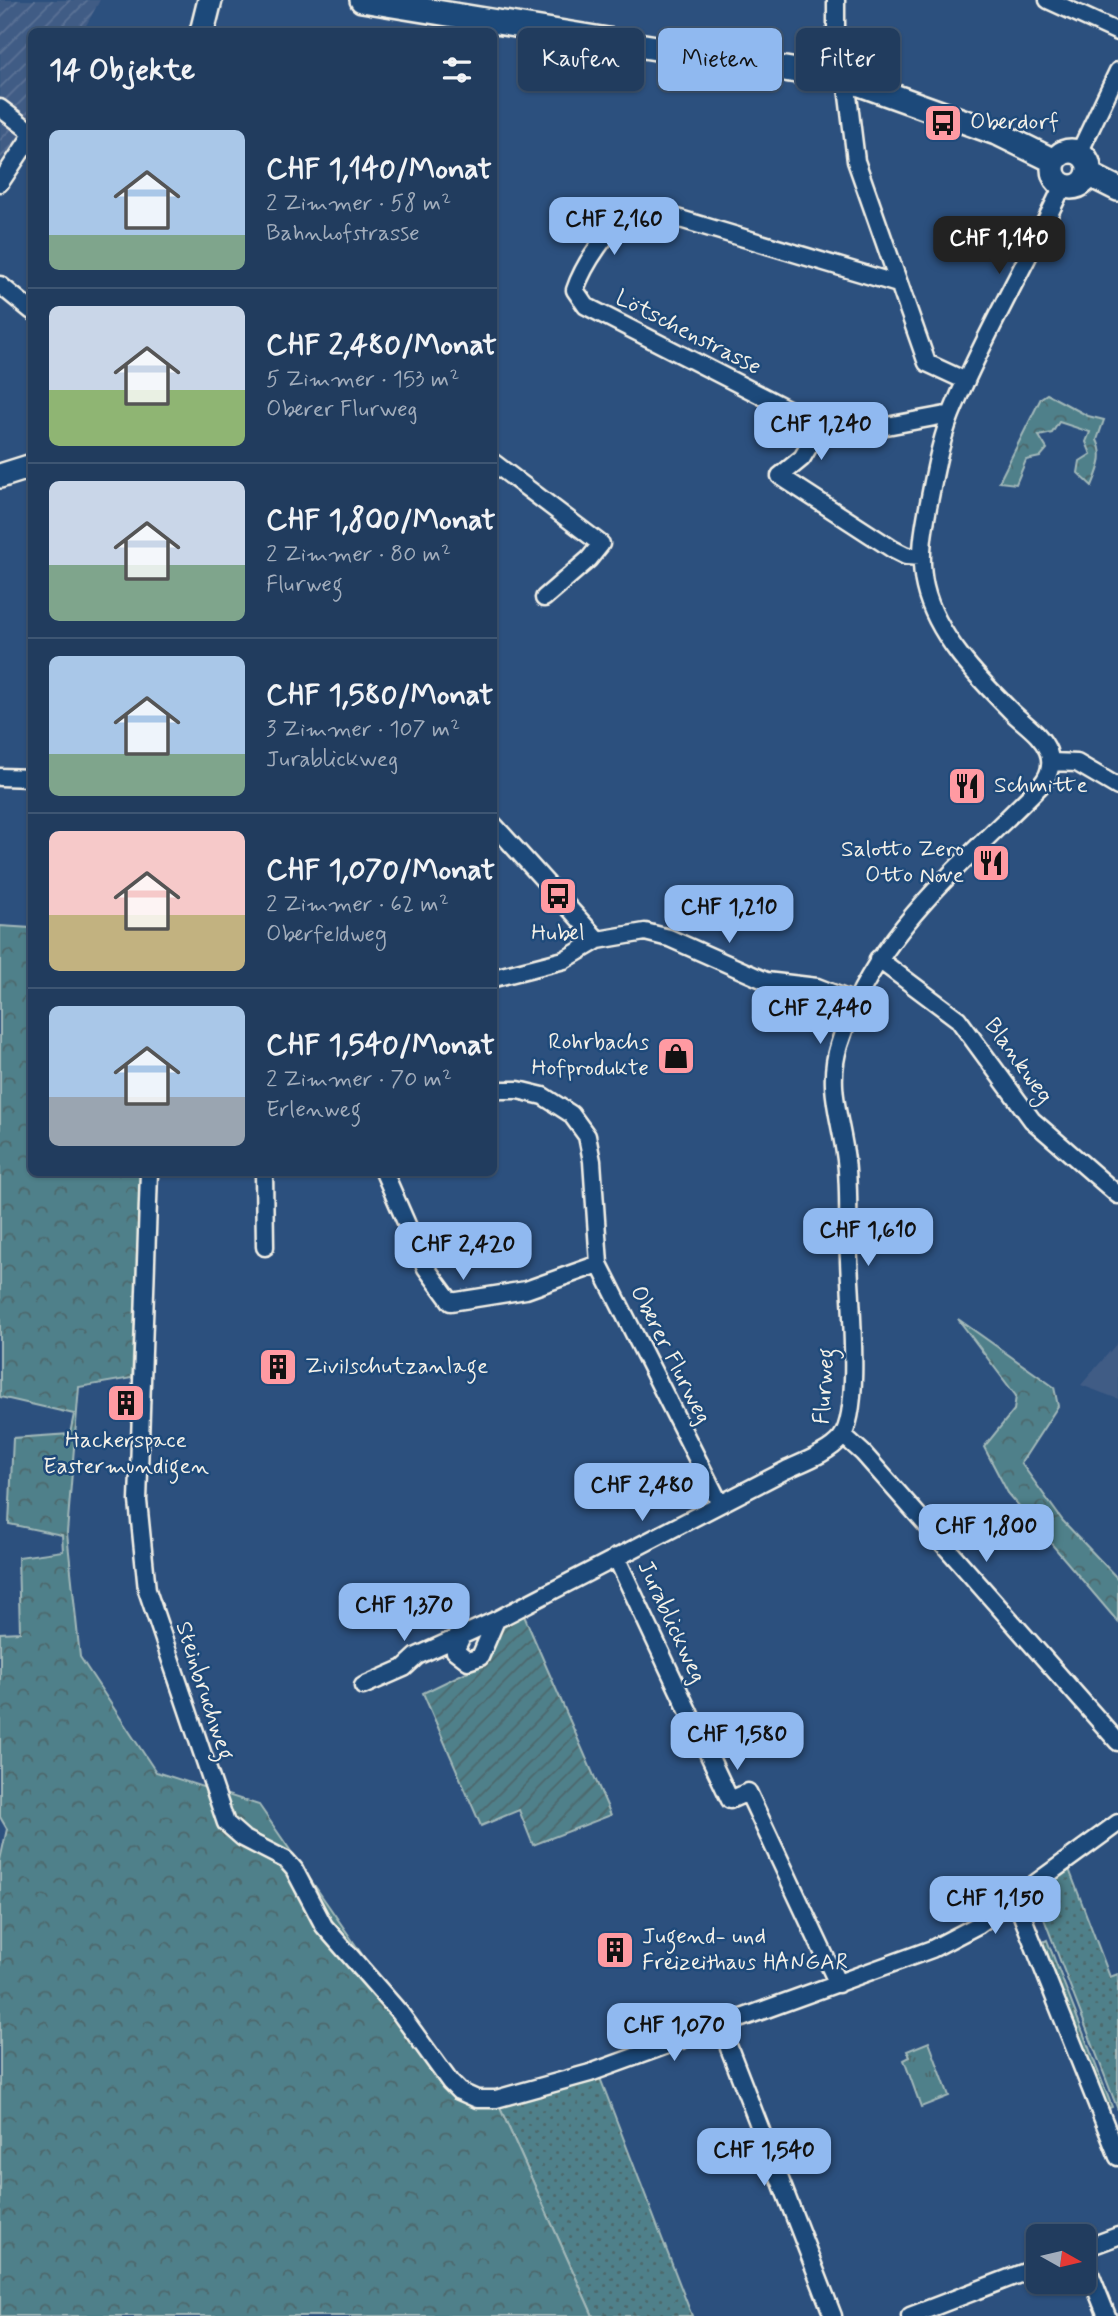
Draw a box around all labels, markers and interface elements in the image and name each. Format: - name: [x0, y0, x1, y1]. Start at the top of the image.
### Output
- chip: Kaufen: [518, 28, 644, 91]
- chip: Mieten: [658, 28, 782, 91]
- chip: Filter: [796, 28, 900, 91]
- text: 14 Objekte: [49, 51, 195, 90]
- icon: filters: [438, 51, 476, 89]
- bus stop icon: Oberdorf: [922, 102, 964, 144]
- place label: Oberdorf: [970, 108, 1059, 138]
- text: CHF 1,140/Monat: [266, 150, 492, 189]
- icon: home: [105, 158, 189, 242]
- text: 2 Zimmer · 58 m²: [266, 189, 451, 219]
- pin: CHF 2,160: [534, 198, 694, 257]
- text: CHF 2,160: [565, 205, 663, 235]
- pin: CHF 1,140: [919, 216, 1079, 276]
- text: Bahnhofstrasse: [266, 219, 420, 249]
- text: CHF 1,140: [949, 224, 1049, 254]
- street label: Lötschenstrasse: [610, 283, 766, 383]
- text: CHF 2,480/Monat: [266, 326, 497, 365]
- icon: home: [105, 334, 189, 418]
- text: 5 Zimmer · 153 m²: [266, 365, 459, 395]
- text: Oberer Flurweg: [266, 395, 418, 425]
- pin: CHF 1,240: [741, 402, 901, 462]
- text: CHF 1,240: [770, 410, 872, 440]
- text: CHF 1,800/Monat: [266, 501, 496, 540]
- icon: home: [105, 509, 189, 593]
- text: 2 Zimmer · 80 m²: [266, 540, 451, 570]
- text: Flurweg: [266, 570, 343, 600]
- text: CHF 1,580/Monat: [266, 676, 493, 715]
- icon: home: [105, 684, 189, 768]
- text: 3 Zimmer · 107 m²: [266, 715, 460, 745]
- text: Jurablickweg: [266, 745, 398, 775]
- restaurant icon: Schmitte: [946, 765, 988, 807]
- place label: Schmitte: [994, 771, 1088, 801]
- place label: Salotto Zero Otto Nove: [841, 835, 964, 891]
- restaurant icon: Salotto Zero Otto Nove: [970, 842, 1012, 884]
- text: CHF 1,070/Monat: [266, 851, 495, 890]
- icon: home: [105, 859, 189, 943]
- bus stop icon: Hubel: [537, 875, 579, 917]
- pin: CHF 1,210: [649, 886, 809, 945]
- text: 2 Zimmer · 62 m²: [266, 890, 449, 920]
- text: CHF 1,210: [680, 893, 778, 923]
- place label: Hubel: [531, 919, 585, 949]
- text: Oberfeldweg: [266, 920, 387, 950]
- pin: CHF 2,440: [740, 986, 900, 1046]
- text: CHF 2,440: [768, 994, 872, 1024]
- street label: Blankweg: [975, 1012, 1059, 1111]
- text: CHF 1,540/Monat: [266, 1026, 495, 1065]
- place label: Rohrbachs Hofprodukte: [531, 1028, 649, 1084]
- icon: home: [105, 1034, 189, 1118]
- shop icon: Rohrbachs Hofprodukte: [655, 1035, 697, 1077]
- text: 2 Zimmer · 70 m²: [266, 1065, 452, 1095]
- text: Erlenweg: [266, 1095, 361, 1125]
- pin: CHF 1,610: [788, 1208, 948, 1268]
- text: CHF 1,610: [819, 1216, 917, 1246]
- pin: CHF 2,420: [383, 1222, 543, 1282]
- text: CHF 2,420: [411, 1230, 515, 1260]
- street label: Oberer Flurweg: [622, 1281, 718, 1429]
- building icon: Zivilschutzanlage: [257, 1346, 299, 1388]
- street label: Flurweg: [807, 1347, 845, 1425]
- place label: Zivilschutzanlage: [305, 1352, 488, 1384]
- building icon: Hackerspace Eastermundigen: [105, 1382, 147, 1424]
- place label: Hackerspace Eastermundigen: [43, 1426, 209, 1484]
- pin: CHF 2,480: [562, 1464, 722, 1523]
- text: CHF 2,480: [590, 1471, 694, 1501]
- pin: CHF 1,800: [906, 1504, 1066, 1564]
- text: CHF 1,800: [935, 1512, 1037, 1542]
- street label: Jurablickweg: [629, 1556, 713, 1688]
- pin: CHF 1,370: [324, 1584, 484, 1643]
- text: CHF 1,370: [355, 1591, 453, 1621]
- street label: Steinbruchweg: [166, 1618, 241, 1765]
- pin: CHF 1,580: [657, 1712, 817, 1772]
- text: CHF 1,580: [687, 1720, 787, 1750]
- pin: CHF 1,150: [915, 1876, 1075, 1936]
- text: CHF 1,150: [946, 1884, 1044, 1914]
- place label: Jugend- und Freizeithaus HANGAR: [642, 1922, 848, 1978]
- building icon: Jugend- und Freizeithaus HANGAR: [594, 1929, 636, 1971]
- pin: CHF 1,070: [594, 2004, 754, 2063]
- text: CHF 1,070: [623, 2011, 725, 2041]
- pin: CHF 1,540: [684, 2128, 844, 2188]
- text: CHF 1,540: [713, 2136, 815, 2166]
- north arrow: [1026, 2224, 1096, 2294]
- map controls: [1026, 2224, 1096, 2294]

